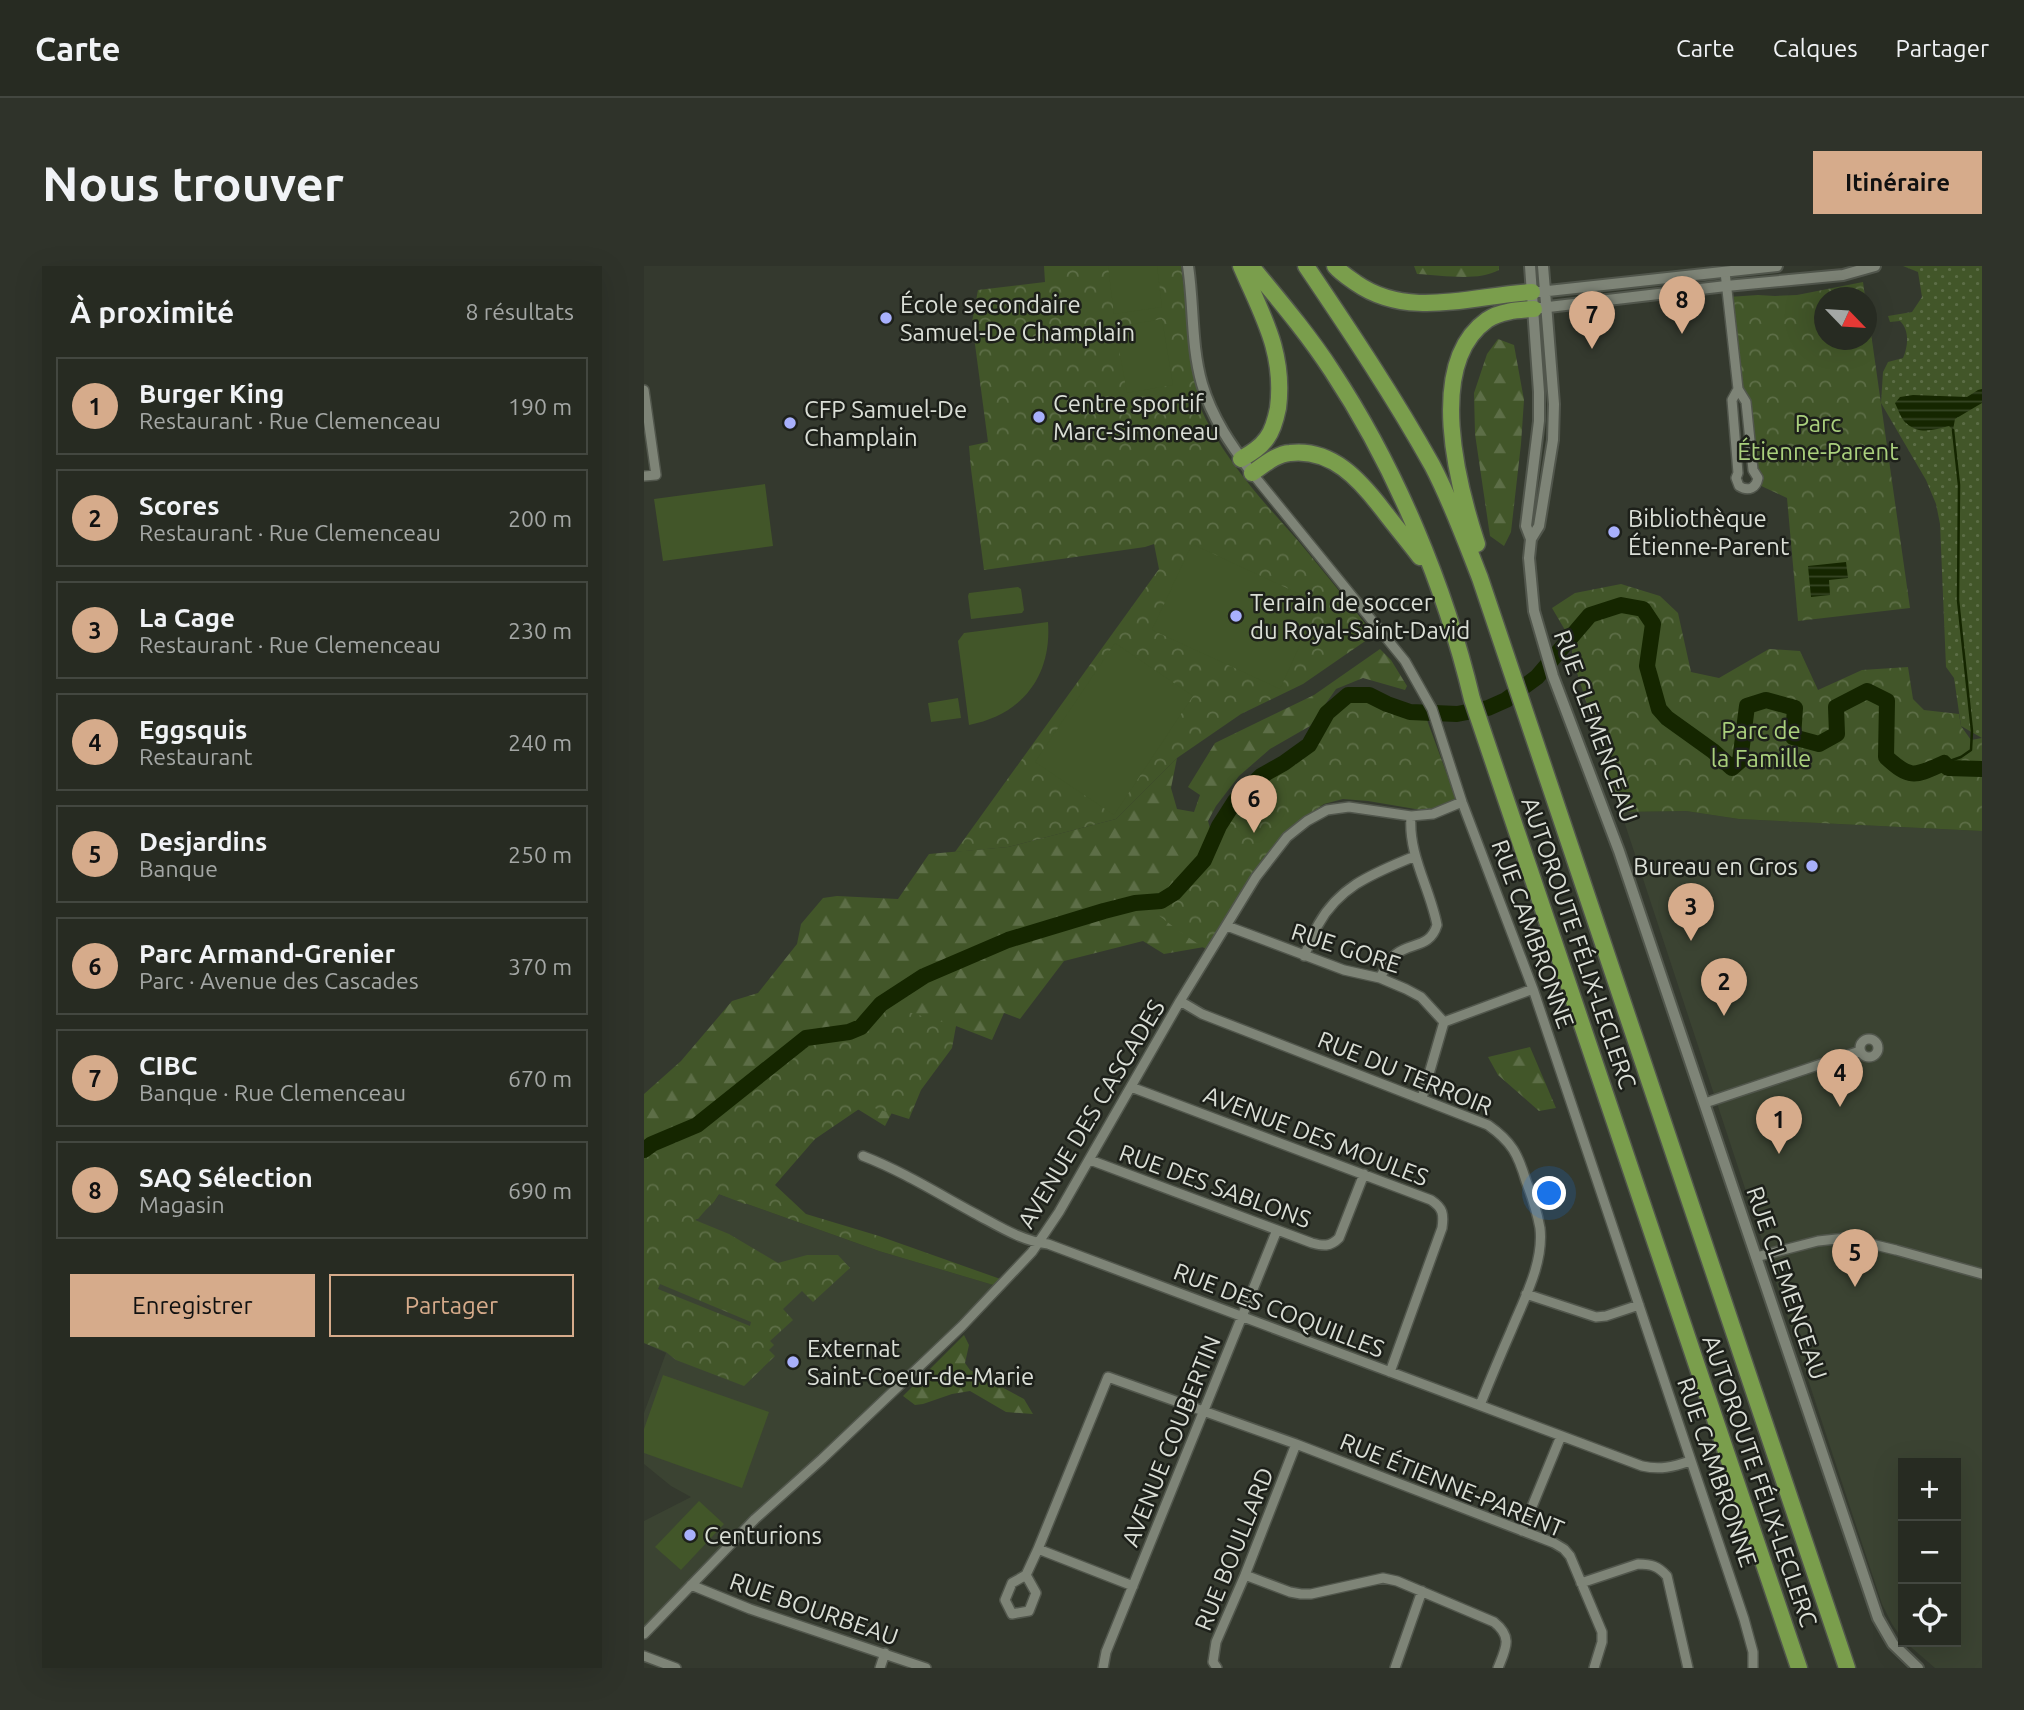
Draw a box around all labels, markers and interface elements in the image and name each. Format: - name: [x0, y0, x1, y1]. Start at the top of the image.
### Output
- text: Carte: [35, 30, 121, 67]
- text: Carte: [1676, 35, 1735, 62]
- text: Calques: [1773, 35, 1858, 62]
- text: Partager: [1896, 35, 1989, 62]
- button: Itinéraire: [1813, 151, 1982, 214]
- text: Nous trouver: [42, 155, 344, 210]
- pin: 8: [1659, 276, 1705, 334]
- north arrow: [1814, 287, 1877, 350]
- place label: École secondaire Samuel-De Champlain: [900, 290, 1135, 346]
- pin: 7: [1569, 291, 1615, 349]
- text: À proximité: [70, 295, 234, 329]
- text: 8 résultats: [465, 299, 574, 324]
- marker: École secondaire Samuel-De Champlain: [878, 310, 894, 326]
- text: Burger King: [139, 379, 284, 408]
- place label: Centre sportif Marc-Simoneau: [1053, 390, 1219, 445]
- text: 1: [89, 394, 101, 419]
- text: 190 m: [508, 394, 572, 419]
- place label: CFP Samuel-De Champlain: [804, 396, 967, 451]
- text: Restaurant · Rue Clemenceau: [139, 408, 441, 433]
- marker: Centre sportif Marc-Simoneau: [1031, 409, 1047, 425]
- park label: Parc Étienne-Parent: [1737, 410, 1899, 465]
- marker: CFP Samuel-De Champlain: [782, 415, 798, 431]
- text: Scores: [139, 491, 219, 520]
- place label: Bibliothèque Étienne-Parent: [1628, 505, 1790, 560]
- text: 2: [89, 506, 101, 531]
- text: 200 m: [508, 506, 572, 531]
- text: Restaurant · Rue Clemenceau: [139, 520, 441, 545]
- marker: Bibliothèque Étienne-Parent: [1606, 524, 1622, 540]
- place label: Terrain de soccer du Royal-Saint-David: [1250, 589, 1470, 644]
- text: La Cage: [139, 603, 235, 632]
- marker: Terrain de soccer du Royal-Saint-David: [1228, 608, 1244, 624]
- text: 3: [89, 618, 101, 643]
- text: 230 m: [508, 618, 572, 643]
- street label: RUE CLEMENCEAU: [1549, 626, 1643, 826]
- text: Restaurant · Rue Clemenceau: [139, 632, 441, 657]
- text: Eggsquis: [139, 715, 247, 744]
- park label: Parc de la Famille: [1711, 717, 1811, 772]
- text: 4: [89, 730, 101, 755]
- text: 240 m: [508, 730, 572, 755]
- text: Restaurant: [139, 744, 253, 769]
- pin: 6: [1231, 775, 1277, 833]
- street label: AUTOROUTE FÉLIX-LECLERC: [1516, 793, 1643, 1093]
- text: Desjardins: [139, 827, 267, 856]
- street label: RUE CAMBRONNE: [1486, 836, 1580, 1032]
- text: 5: [89, 842, 101, 867]
- text: 250 m: [508, 842, 572, 867]
- place label: Bureau en Gros: [1633, 853, 1798, 880]
- text: Banque: [139, 856, 218, 881]
- marker: Bureau en Gros: [1804, 858, 1820, 874]
- pin: 3: [1668, 883, 1714, 941]
- street label: RUE GORE: [1288, 918, 1404, 978]
- text: Parc Armand-Grenier: [139, 939, 395, 968]
- text: 6: [89, 954, 101, 979]
- text: 370 m: [508, 954, 572, 979]
- pin: 2: [1701, 958, 1747, 1016]
- text: Parc · Avenue des Cascades: [139, 968, 419, 993]
- street label: AVENUE DES CASCADES: [1012, 995, 1170, 1233]
- street label: RUE DU TERROIR: [1314, 1026, 1496, 1120]
- pin: 4: [1817, 1049, 1863, 1107]
- text: CIBC: [139, 1051, 197, 1080]
- text: 7: [89, 1066, 101, 1091]
- text: 670 m: [508, 1066, 572, 1091]
- text: Banque · Rue Clemenceau: [139, 1080, 406, 1105]
- street label: AVENUE DES MOULES: [1200, 1081, 1432, 1191]
- pin: 1: [1756, 1096, 1802, 1154]
- street label: RUE DES SABLONS: [1115, 1139, 1315, 1233]
- text: SAQ Sélection: [139, 1163, 313, 1192]
- your location: [1532, 1176, 1566, 1210]
- text: 8: [89, 1178, 101, 1203]
- text: 690 m: [508, 1178, 572, 1203]
- street label: RUE CLEMENCEAU: [1741, 1183, 1833, 1383]
- text: Magasin: [139, 1192, 225, 1217]
- pin: 5: [1832, 1229, 1878, 1287]
- street label: RUE DES COQUILLES: [1170, 1257, 1388, 1363]
- button: Enregistrer: [70, 1274, 315, 1337]
- button: Partager: [329, 1274, 574, 1337]
- street label: AVENUE COUBERTIN: [1116, 1331, 1226, 1551]
- street label: AUTOROUTE FÉLIX-LECLERC: [1697, 1331, 1824, 1631]
- place label: Externat Saint-Coeur-de-Marie: [807, 1335, 1034, 1390]
- marker: Externat Saint-Coeur-de-Marie: [785, 1354, 801, 1370]
- street label: RUE CAMBRONNE: [1672, 1374, 1762, 1570]
- street label: RUE ÉTIENNE-PARENT: [1336, 1427, 1568, 1542]
- map controls: [1898, 1458, 1961, 1647]
- button: +: [1898, 1458, 1961, 1521]
- street label: RUE BOULLARD: [1189, 1464, 1279, 1634]
- button: −: [1898, 1521, 1961, 1584]
- place label: Centurions: [704, 1522, 822, 1549]
- marker: Centurions: [682, 1527, 698, 1543]
- street label: RUE BOURBEAU: [726, 1567, 902, 1651]
- button: locate: [1898, 1584, 1961, 1647]

